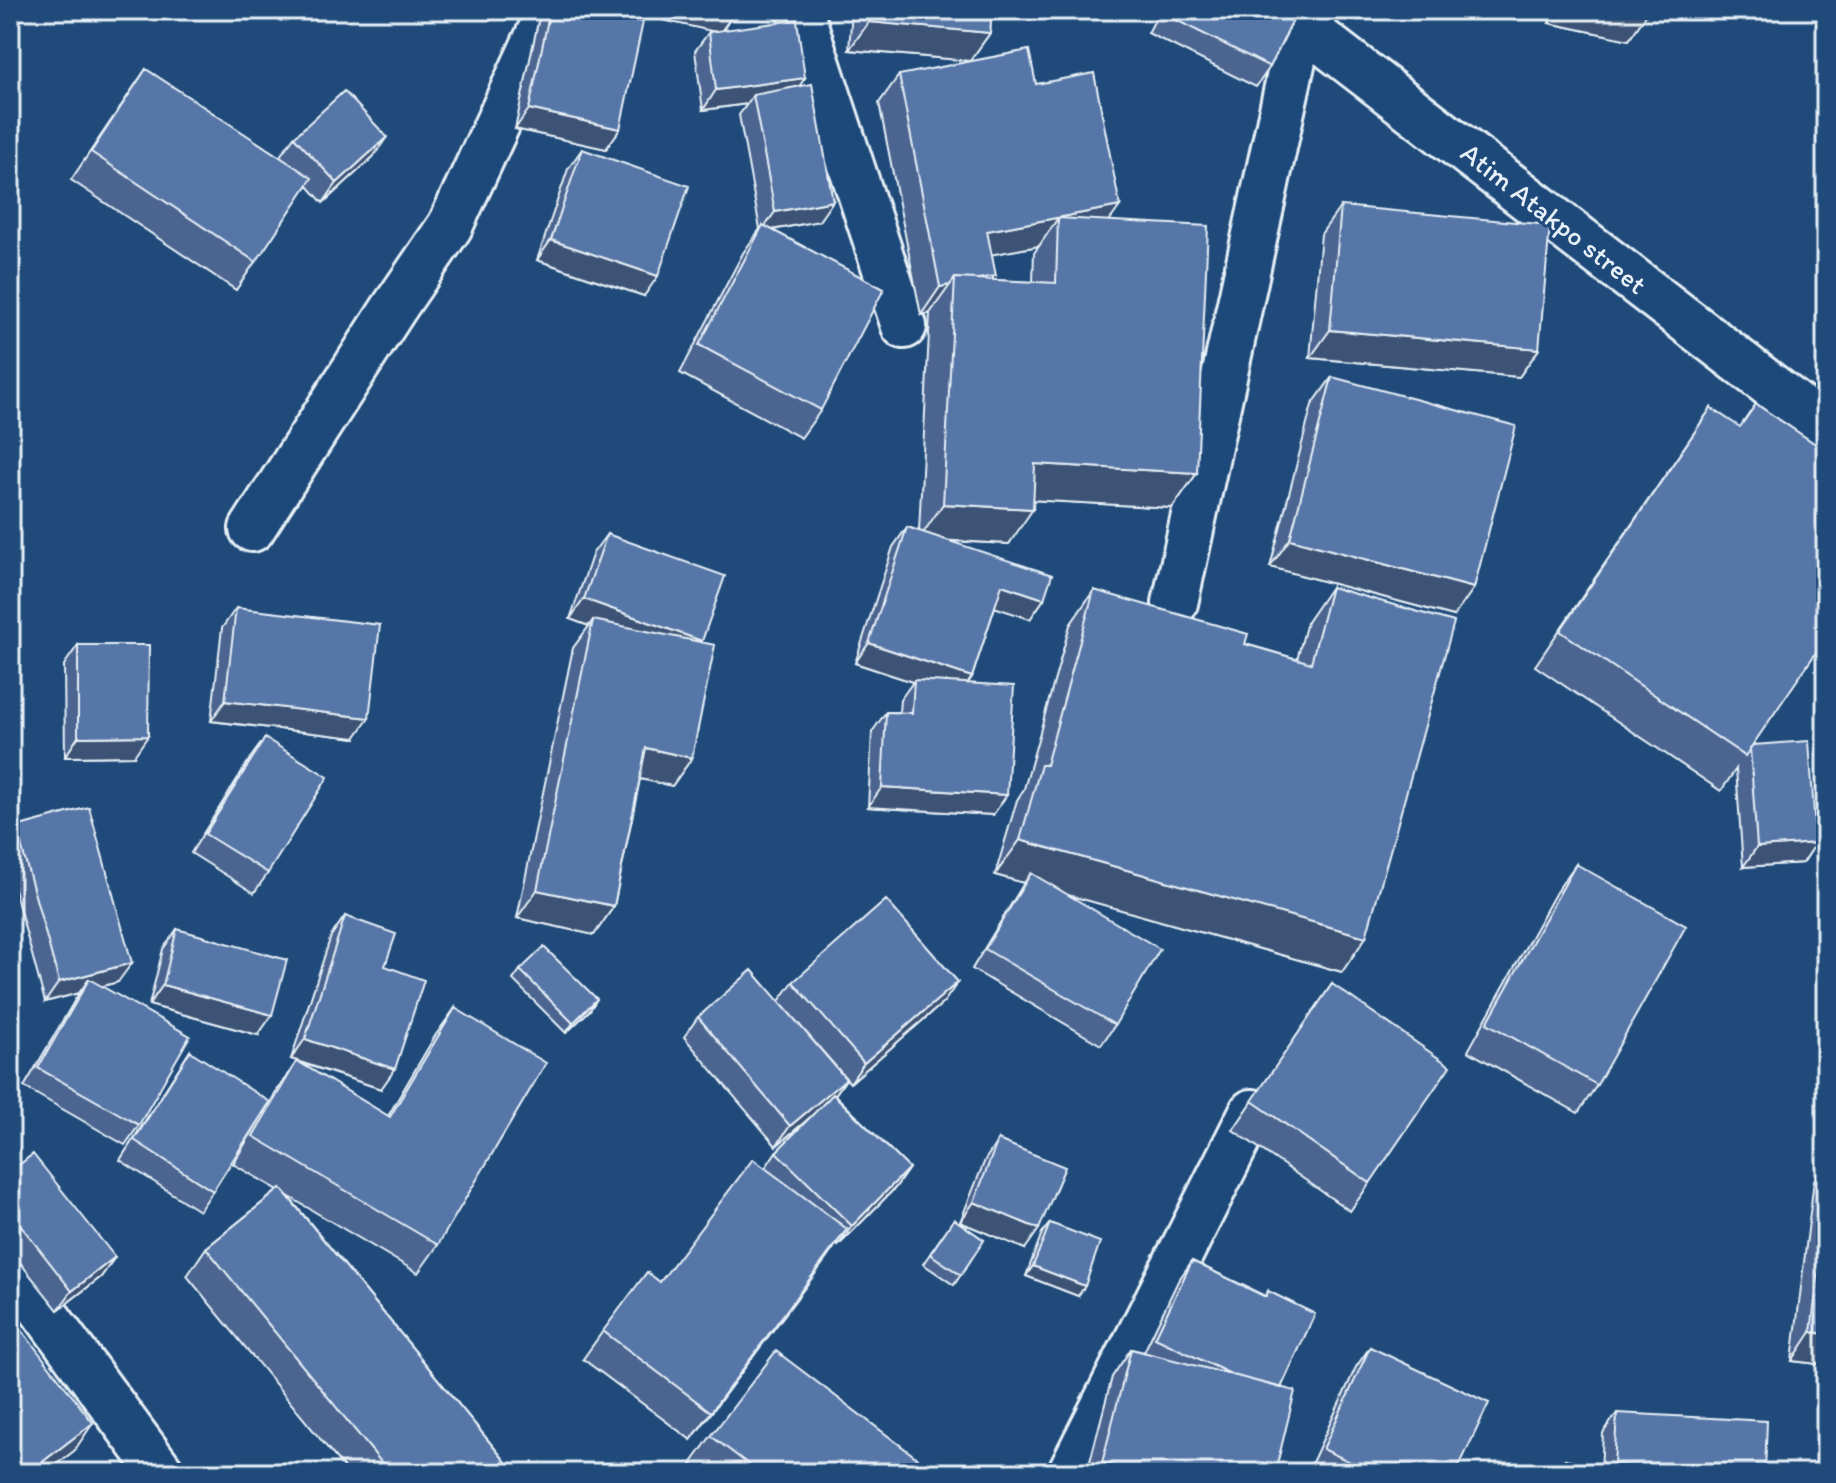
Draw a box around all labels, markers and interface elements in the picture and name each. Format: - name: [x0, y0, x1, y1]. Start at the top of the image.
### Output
- street label: Atim Atakpo street: [1454, 135, 1654, 301]

